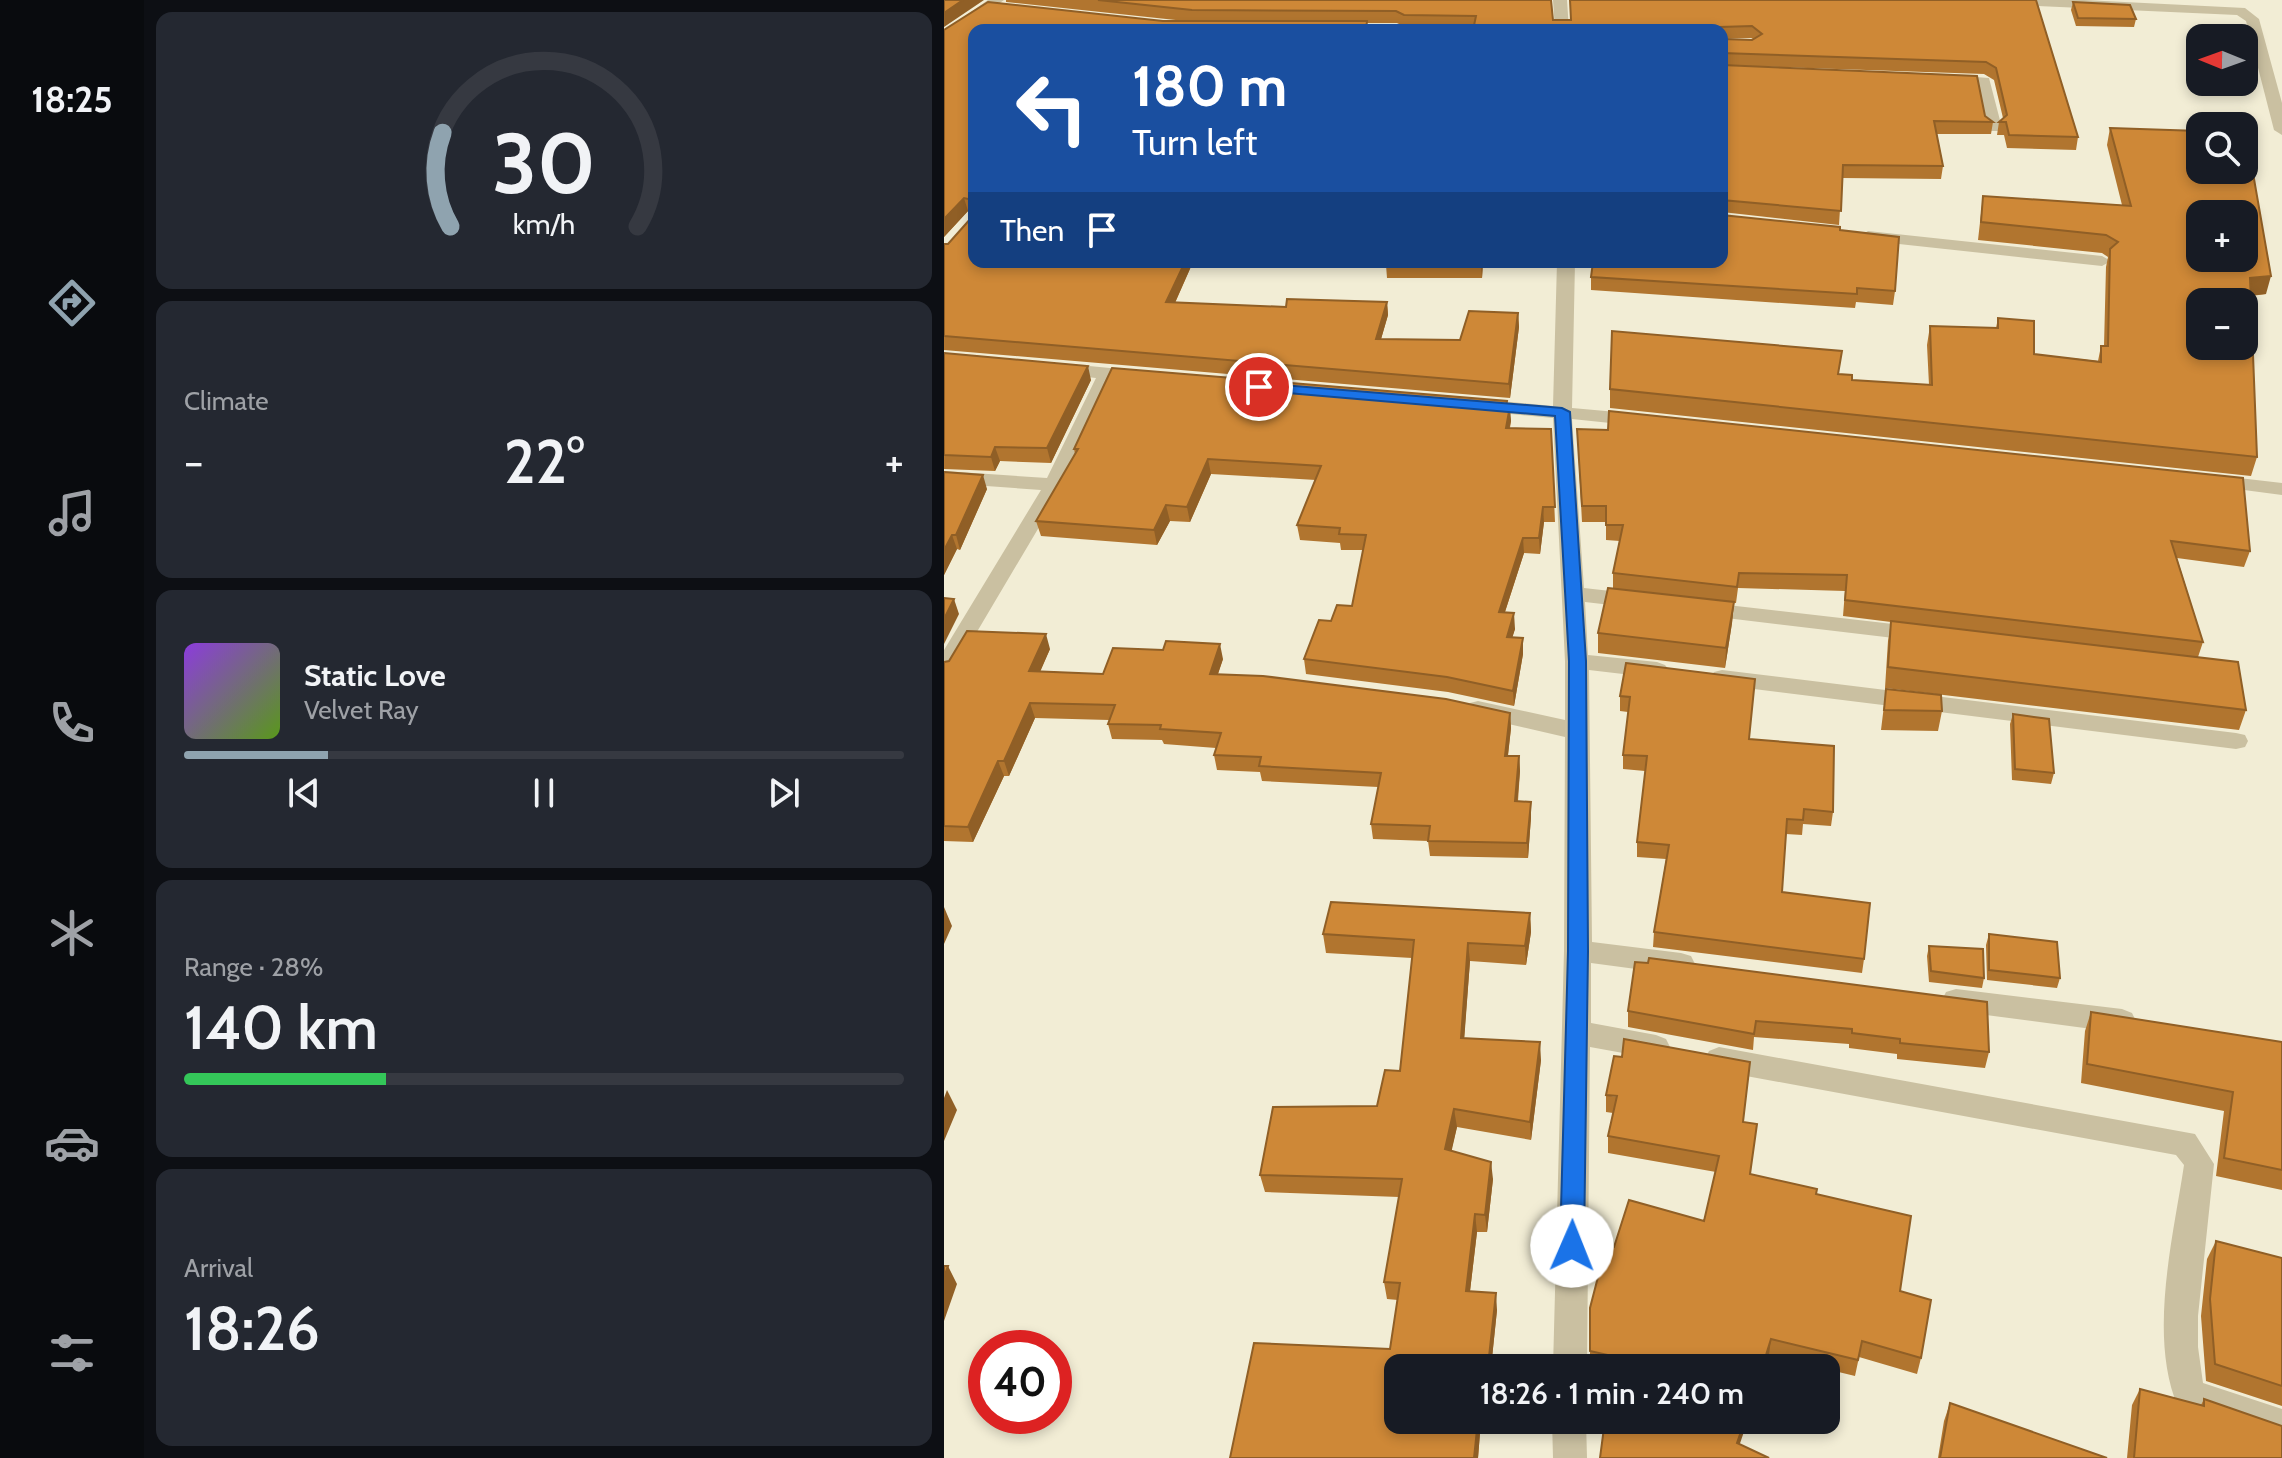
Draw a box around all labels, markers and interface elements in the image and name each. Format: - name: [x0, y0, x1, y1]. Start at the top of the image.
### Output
- north arrow: [2186, 24, 2258, 96]
- map controls: [2186, 24, 2258, 360]
- text: 180 m: [1132, 52, 1287, 120]
- icon: left: [1000, 56, 1104, 160]
- text: 18:25: [31, 77, 113, 121]
- text: 30: [492, 112, 596, 213]
- button: search: [2186, 112, 2258, 184]
- text: Turn left: [1132, 120, 1257, 164]
- button: +: [2186, 200, 2258, 272]
- text: km/h: [513, 206, 575, 241]
- icon: arrive: [1080, 208, 1124, 252]
- text: Then: [1000, 212, 1064, 249]
- icon: directions: [44, 275, 100, 331]
- button: −: [2186, 288, 2258, 360]
- pin: [1225, 353, 1293, 421]
- icon: arrive: [1237, 365, 1281, 409]
- text: Climate: [184, 385, 269, 417]
- text: 22°: [504, 425, 584, 498]
- text: −: [184, 435, 203, 488]
- text: +: [885, 435, 904, 488]
- icon: music: [44, 485, 100, 541]
- text: Static Love: [304, 657, 446, 694]
- text: Velvet Ray: [304, 694, 419, 726]
- icon: phone: [44, 695, 100, 751]
- icon: previous: [282, 771, 326, 815]
- icon: pause: [522, 771, 566, 815]
- icon: next: [762, 771, 806, 815]
- icon: climate: [44, 905, 100, 961]
- text: Range · 28%: [184, 951, 323, 983]
- text: 140 km: [184, 991, 378, 1064]
- icon: car: [44, 1115, 100, 1171]
- position arrow: [1530, 1204, 1614, 1288]
- text: Arrival: [184, 1252, 253, 1284]
- text: 18:26: [184, 1292, 320, 1365]
- icon: filters: [44, 1325, 100, 1381]
- speed limit sign: 40: [968, 1330, 1072, 1434]
- text: 18:26 · 1 min · 240 m: [1480, 1375, 1744, 1412]

